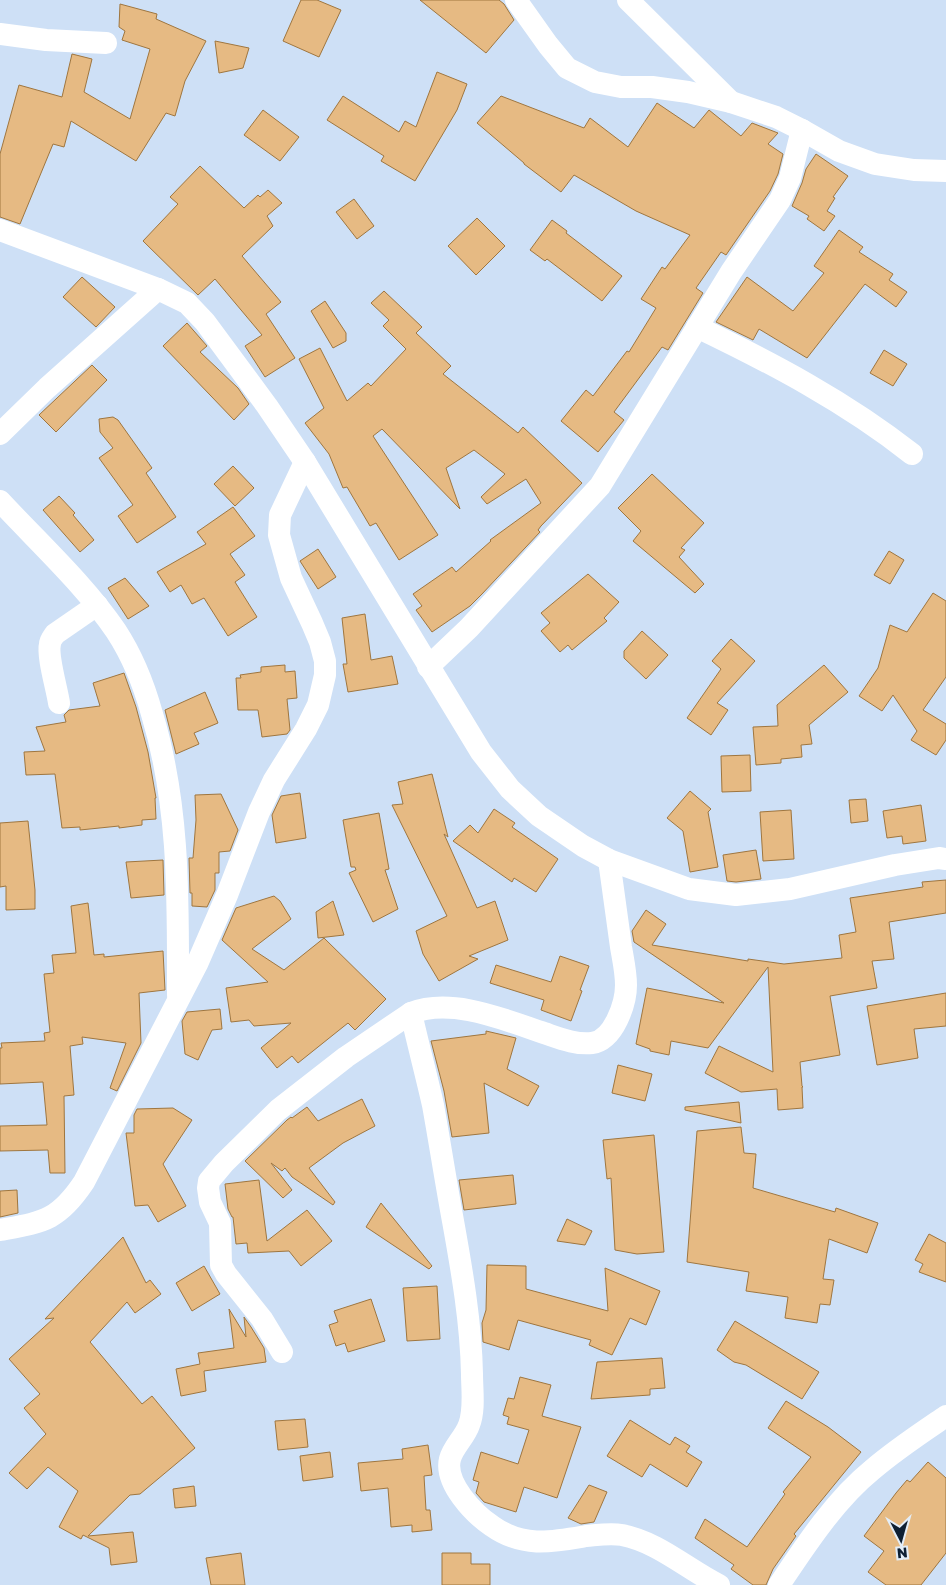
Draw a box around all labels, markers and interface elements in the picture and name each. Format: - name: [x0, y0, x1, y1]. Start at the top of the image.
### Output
- north arrow: [876, 1515, 926, 1565]
- text: N: [896, 1544, 909, 1562]

